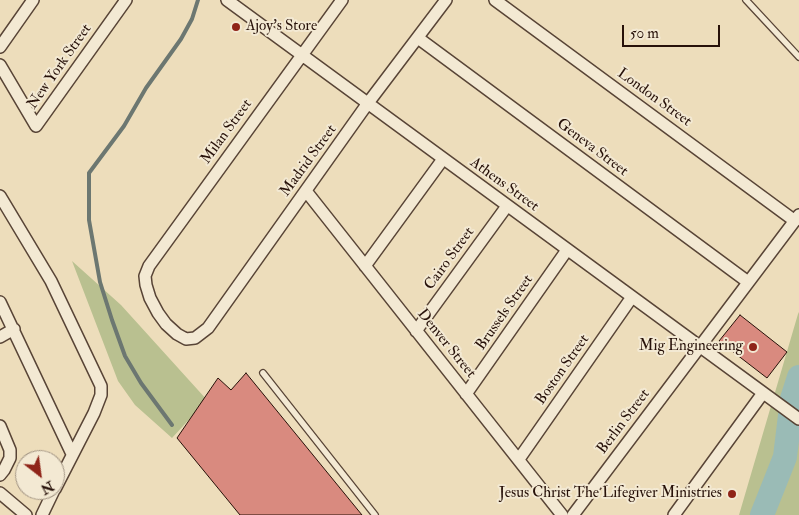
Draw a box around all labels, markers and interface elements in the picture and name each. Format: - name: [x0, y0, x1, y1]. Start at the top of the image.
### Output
- scale bar: [624, 15, 722, 47]
- place label: Ajoy's Store: [246, 18, 317, 36]
- street label: New York Street: [24, 21, 96, 113]
- marker: Ajoy's Store: [230, 21, 242, 33]
- text: 50 m: [630, 24, 659, 43]
- street label: London Street: [613, 65, 695, 131]
- street label: Milan Street: [198, 96, 256, 168]
- street label: Geneva Street: [553, 115, 631, 181]
- street label: Madrid Street: [277, 122, 341, 200]
- street label: Athens Street: [466, 154, 542, 216]
- street label: Cairo Street: [421, 224, 479, 294]
- street label: Brussels Street: [472, 272, 538, 354]
- street label: Denver Street: [413, 306, 479, 382]
- street label: Boston Street: [532, 332, 594, 408]
- place label: Mig Engineering: [639, 338, 743, 356]
- marker: Mig Engineering: [747, 341, 759, 353]
- street label: Berlin Street: [594, 386, 654, 458]
- north arrow: [15, 450, 65, 500]
- text: N: [38, 477, 57, 498]
- place label: Jesus Christ The Lifegiver Ministries: [499, 485, 722, 503]
- marker: Jesus Christ The Lifegiver Ministries: [726, 488, 738, 500]

